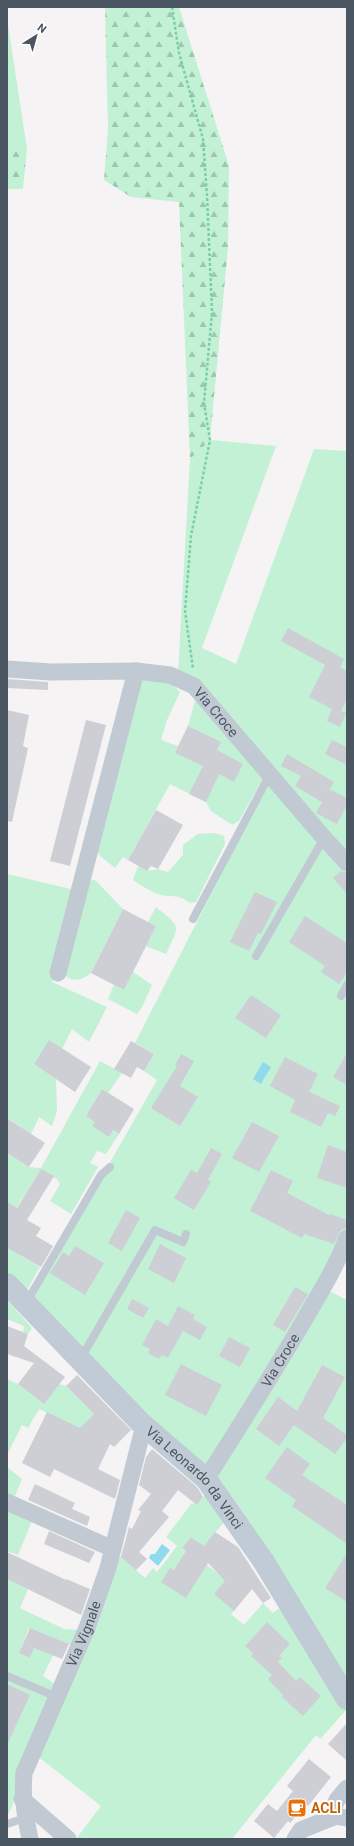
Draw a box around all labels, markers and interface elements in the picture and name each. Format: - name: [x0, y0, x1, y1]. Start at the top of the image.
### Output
- north arrow: [16, 16, 56, 56]
- text: N: [35, 21, 49, 36]
- street label: Via Croce: [191, 684, 242, 740]
- street label: Via Croce: [258, 1331, 303, 1390]
- street label: Via Leonardo da Vinci: [143, 1423, 246, 1532]
- street label: Via Vignale: [63, 1599, 104, 1669]
- cafe icon: ACLI: [286, 1797, 308, 1819]
- place label: ACLI: [311, 1800, 341, 1816]

